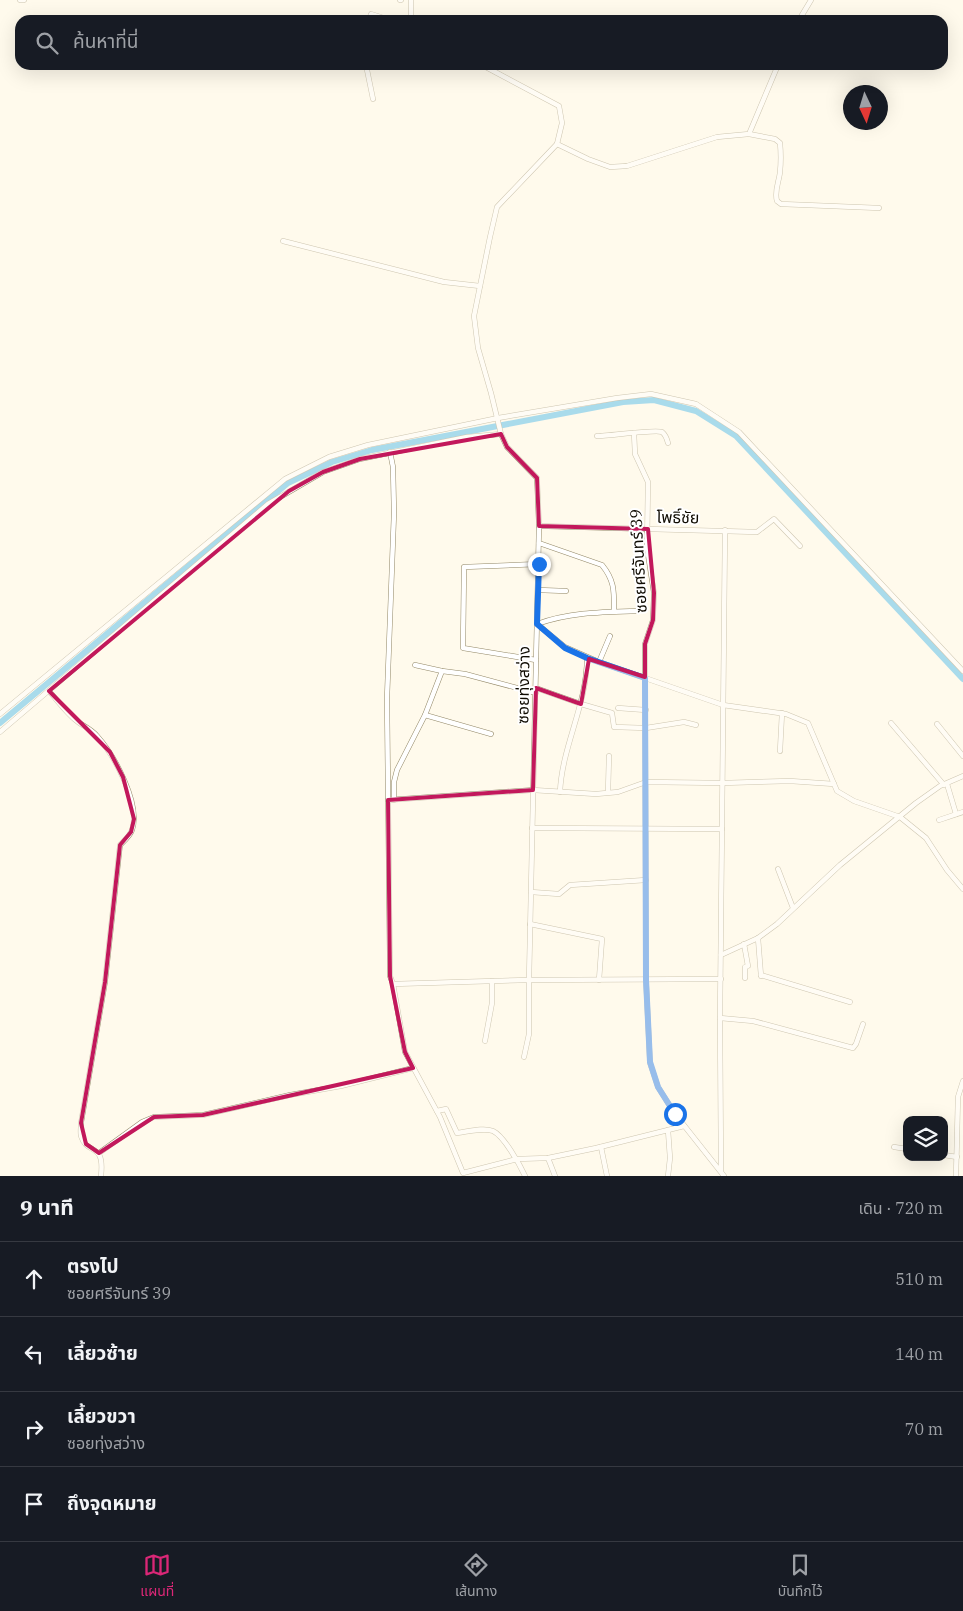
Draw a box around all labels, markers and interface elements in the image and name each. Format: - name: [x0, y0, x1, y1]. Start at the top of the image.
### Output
- search box: [15, 15, 948, 70]
- icon: search: [33, 29, 61, 57]
- text: ค้นหาที่นี่: [73, 29, 138, 53]
- north arrow: [843, 85, 888, 130]
- street label: โพธิ์ชัย: [656, 507, 700, 527]
- street label: ซอยศรีจันทร์ 39: [625, 508, 651, 614]
- route end: [528, 553, 551, 576]
- street label: ซอยทุ่งสว่าง: [512, 646, 534, 724]
- route start: [664, 1103, 687, 1126]
- map controls: [903, 1116, 948, 1161]
- button: layers: [903, 1116, 948, 1161]
- text: 9 นาที: [20, 1193, 74, 1221]
- text: เดิน · 720 m: [858, 1198, 943, 1218]
- text: ตรงไป: [67, 1254, 119, 1278]
- icon: ahead: [20, 1265, 48, 1293]
- text: 510 m: [895, 1269, 943, 1289]
- text: ซอยศรีจันทร์ 39: [67, 1283, 171, 1303]
- icon: left: [20, 1340, 48, 1368]
- text: เลี้ยวซ้าย: [67, 1341, 138, 1365]
- text: 140 m: [895, 1344, 943, 1364]
- text: เลี้ยวขวา: [67, 1404, 136, 1428]
- icon: right: [20, 1415, 48, 1443]
- text: 70 m: [905, 1419, 943, 1439]
- text: ซอยทุ่งสว่าง: [67, 1433, 145, 1453]
- icon: arrive: [20, 1490, 48, 1518]
- text: ถึงจุดหมาย: [67, 1491, 157, 1515]
- tab: แผนที่: [140, 1551, 174, 1602]
- tab: เส้นทาง: [455, 1551, 497, 1602]
- tab: บันทึกไว้: [778, 1551, 823, 1602]

